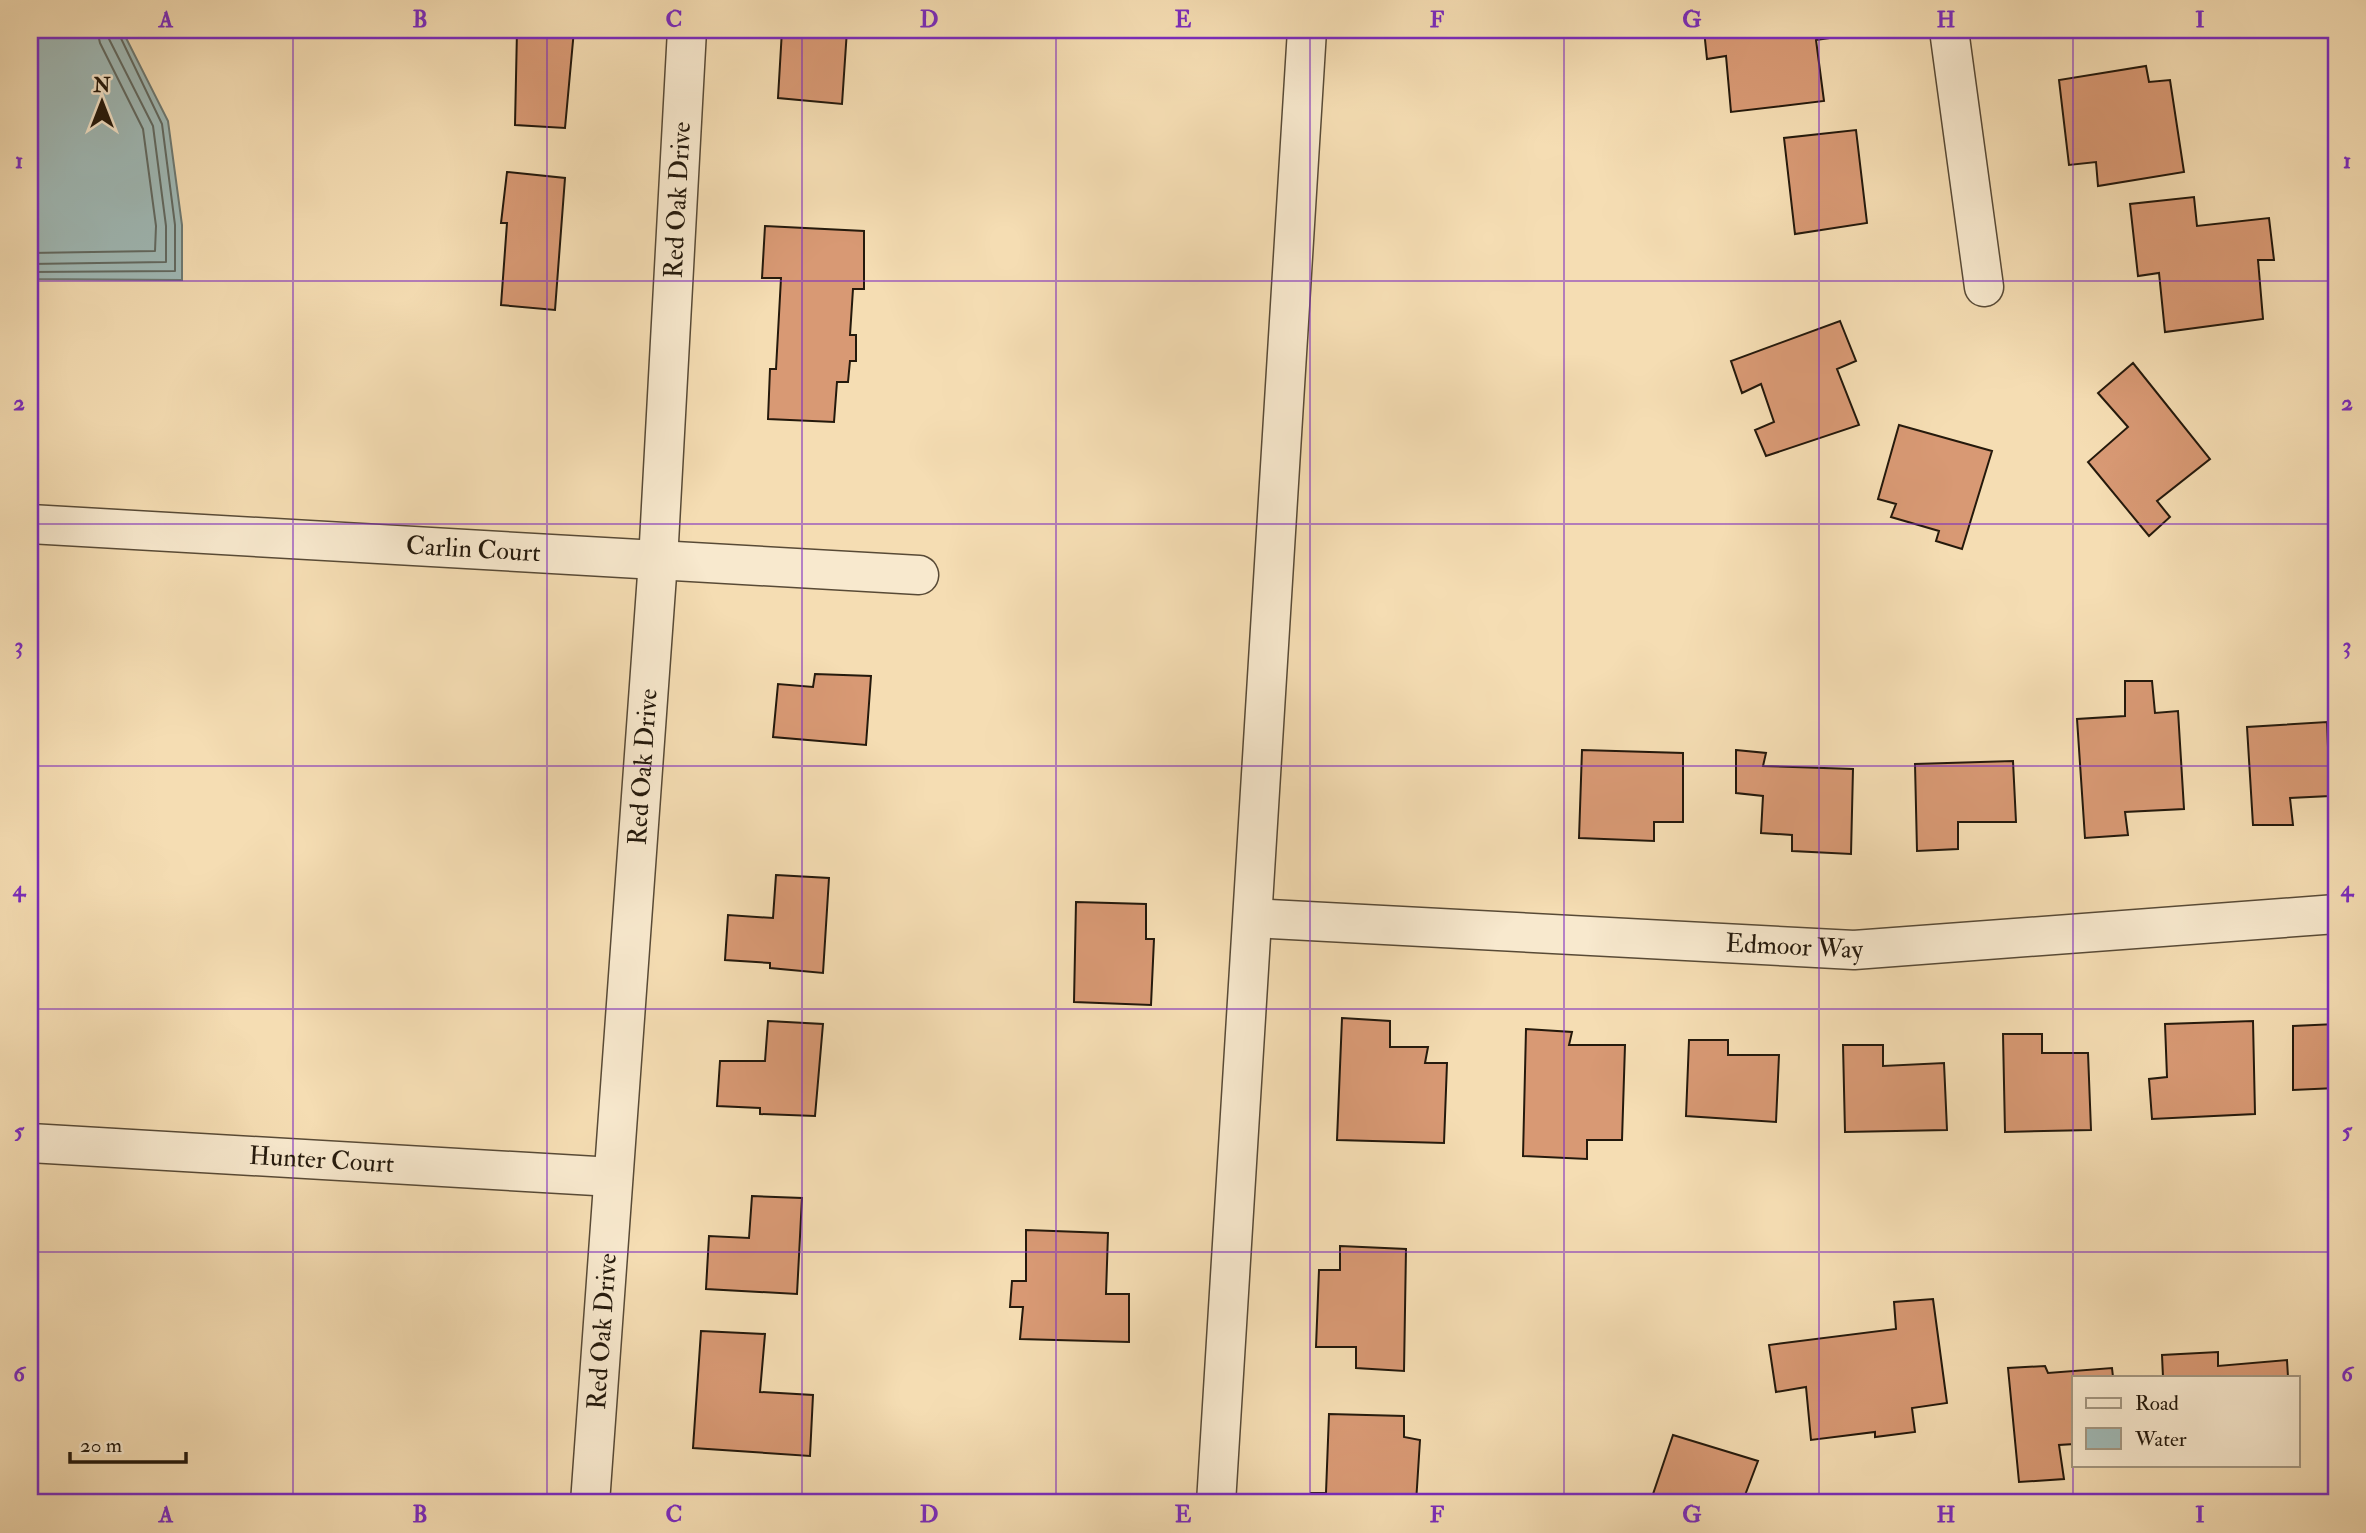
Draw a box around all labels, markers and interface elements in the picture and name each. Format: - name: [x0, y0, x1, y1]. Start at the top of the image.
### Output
- text: A: [158, 5, 174, 34]
- text: B: [412, 5, 428, 34]
- text: C: [666, 5, 682, 34]
- text: D: [920, 5, 938, 34]
- text: E: [1175, 5, 1192, 34]
- text: F: [1430, 5, 1445, 34]
- text: G: [1682, 5, 1702, 34]
- text: H: [1937, 5, 1956, 34]
- text: I: [2195, 5, 2205, 34]
- north arrow: [66, 66, 136, 136]
- text: N: [92, 74, 111, 98]
- street label: Red Oak Drive: [657, 121, 698, 279]
- text: 1: [15, 146, 23, 175]
- text: 1: [2343, 146, 2351, 175]
- text: 2: [13, 388, 25, 417]
- text: 2: [2341, 388, 2353, 417]
- street label: Carlin Court: [405, 530, 542, 569]
- text: 3: [15, 631, 23, 660]
- text: 3: [2343, 631, 2351, 660]
- street label: Red Oak Drive: [622, 687, 665, 846]
- text: 4: [12, 874, 27, 903]
- text: 4: [2340, 874, 2355, 903]
- street label: Edmoor Way: [1725, 927, 1865, 966]
- text: 5: [14, 1116, 25, 1145]
- text: 5: [2342, 1116, 2353, 1145]
- street label: Hunter Court: [248, 1140, 395, 1180]
- street label: Red Oak Drive: [581, 1252, 624, 1411]
- text: 6: [13, 1359, 27, 1388]
- text: 6: [2341, 1359, 2355, 1388]
- legend: [2072, 1376, 2300, 1466]
- text: Road: [2135, 1390, 2180, 1417]
- scale bar: [70, 1421, 186, 1465]
- text: Water: [2134, 1426, 2187, 1453]
- text: 20 m: [80, 1432, 122, 1459]
- text: A: [158, 1500, 174, 1529]
- text: B: [412, 1500, 428, 1529]
- text: C: [666, 1500, 682, 1529]
- text: D: [920, 1500, 938, 1529]
- text: E: [1175, 1500, 1192, 1529]
- text: F: [1430, 1500, 1445, 1529]
- text: G: [1682, 1500, 1702, 1529]
- text: H: [1937, 1500, 1956, 1529]
- text: I: [2195, 1500, 2205, 1529]

